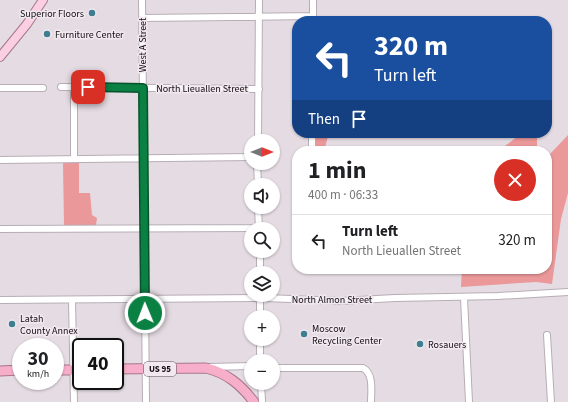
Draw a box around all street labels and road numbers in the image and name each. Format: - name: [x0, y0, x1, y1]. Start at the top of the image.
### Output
- street label: West A Street: [136, 17, 150, 72]
- street label: North Lieuallen Street: [156, 82, 248, 96]
- street label: North Almon Street: [292, 293, 373, 307]
- road number: US 95: [144, 362, 176, 376]

